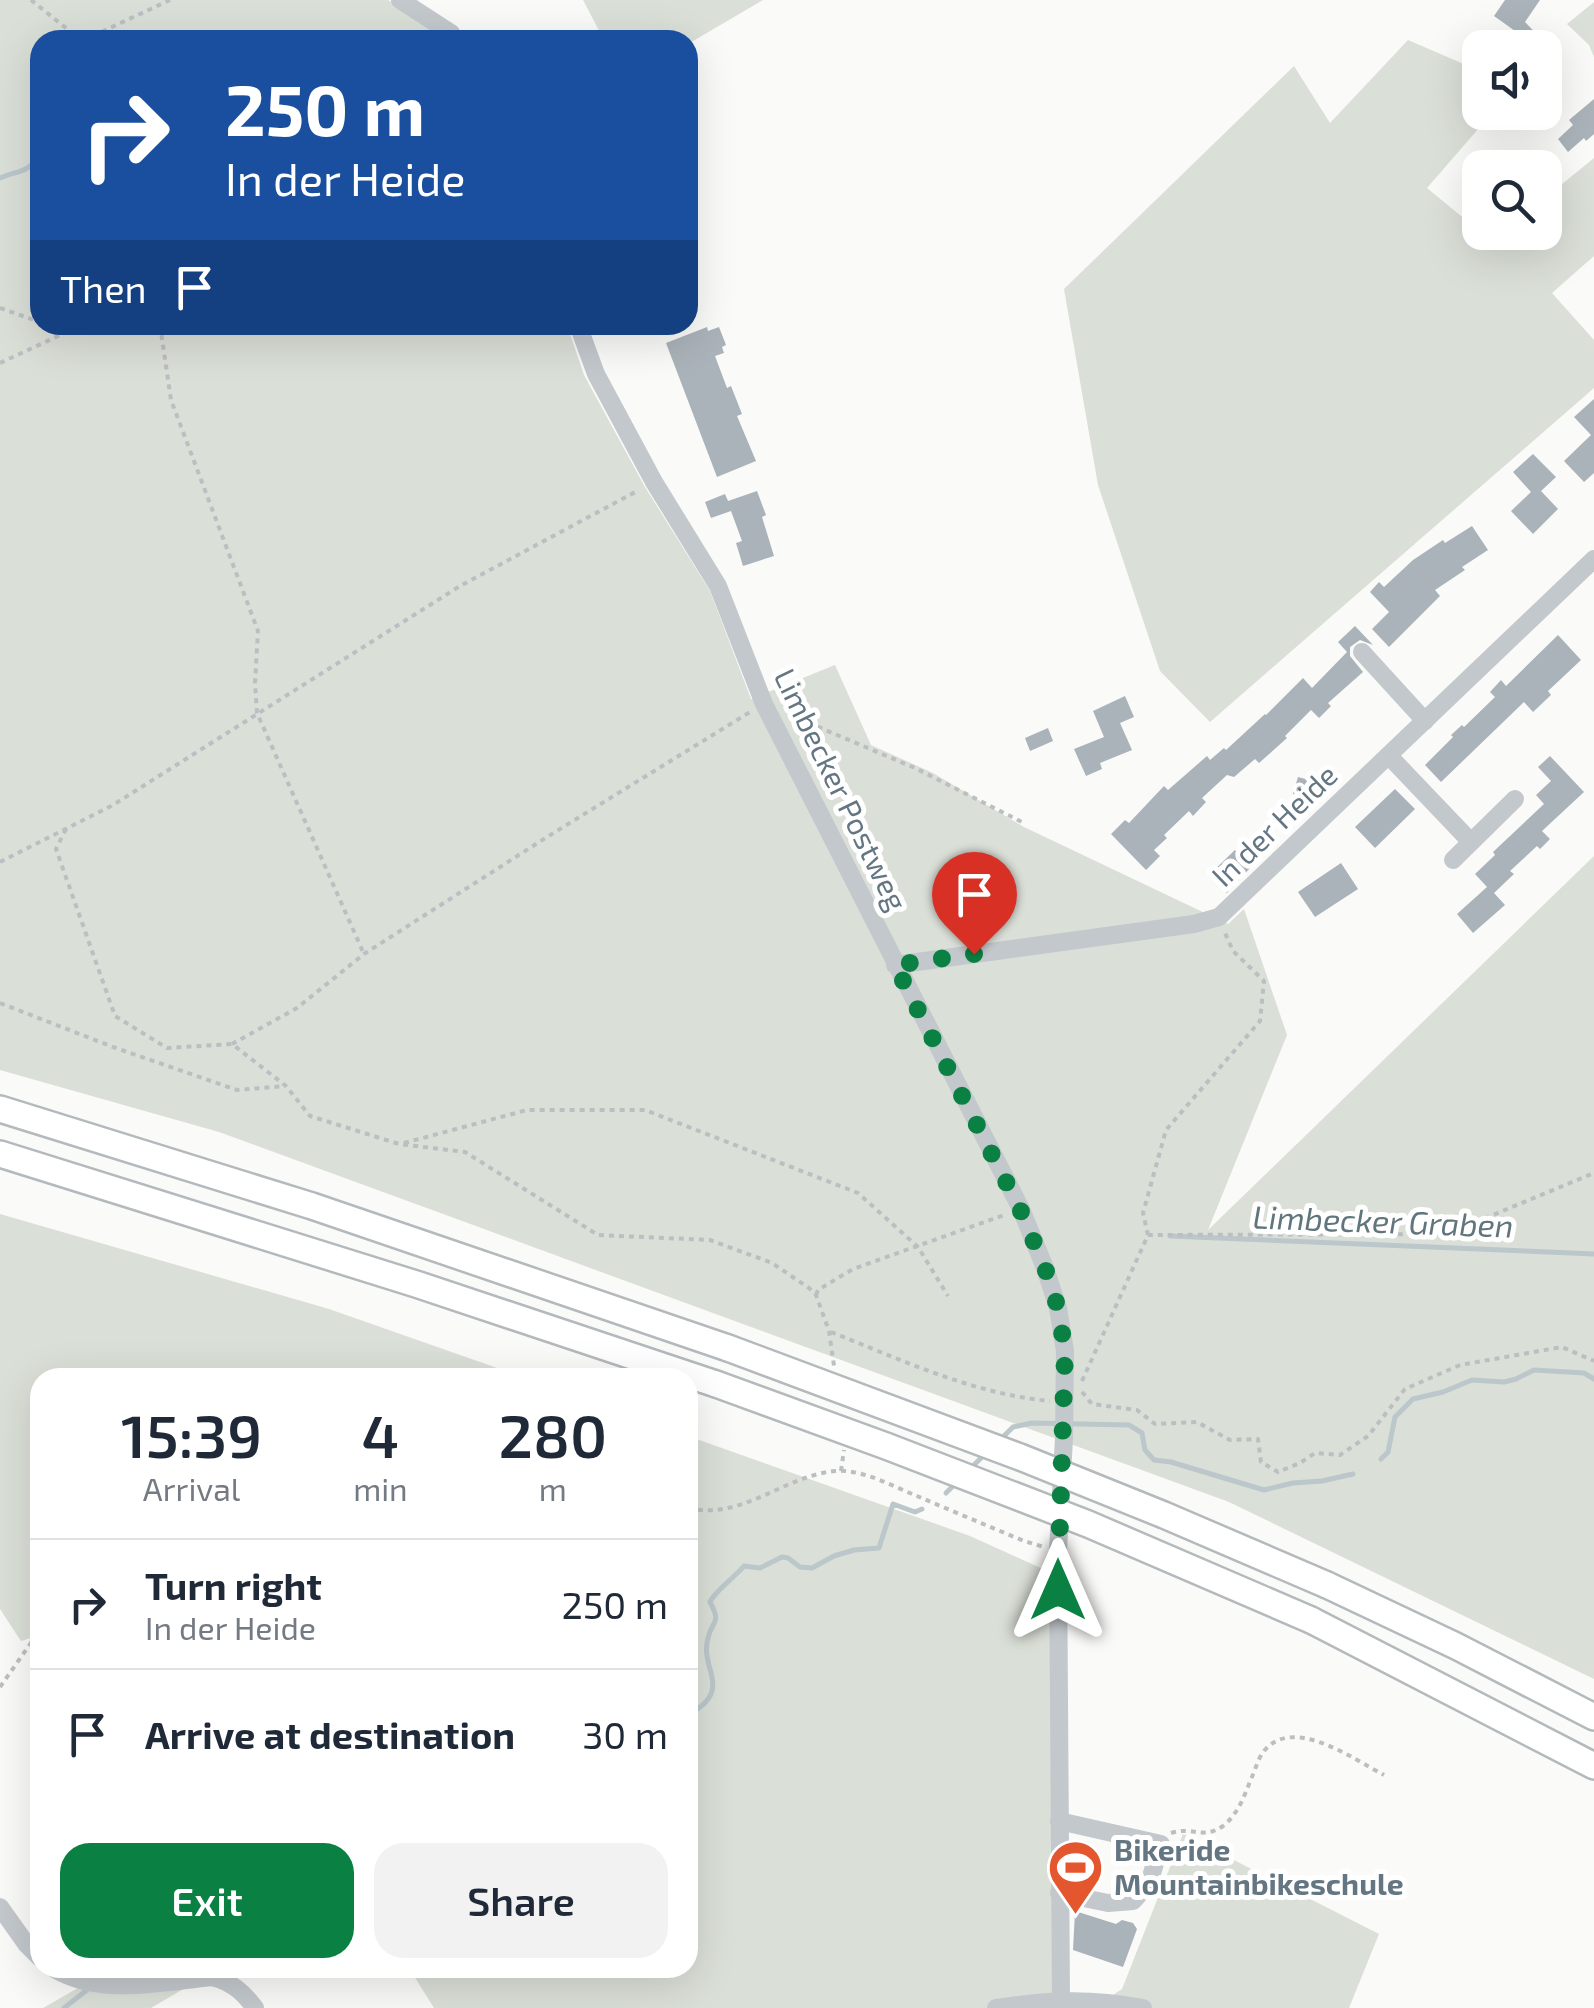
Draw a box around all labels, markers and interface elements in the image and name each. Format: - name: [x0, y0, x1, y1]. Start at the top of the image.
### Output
- map controls: [1462, 30, 1562, 250]
- button: sound: [1462, 30, 1562, 130]
- text: 250 m: [225, 66, 425, 150]
- icon: right: [60, 70, 190, 200]
- button: search: [1462, 150, 1562, 250]
- text: In der Heide: [225, 151, 465, 205]
- icon: arrive: [167, 260, 222, 315]
- text: Then: [60, 265, 147, 311]
- street label: Limbecker Postweg: [768, 662, 916, 916]
- street label: In der Heide: [1203, 756, 1344, 893]
- pin: [932, 852, 1017, 955]
- icon: arrive: [947, 867, 1002, 922]
- water label: Limbecker Graben: [1252, 1196, 1514, 1244]
- text: 15:39: [121, 1398, 262, 1470]
- text: 4: [362, 1398, 399, 1470]
- text: 280: [499, 1398, 607, 1470]
- text: Arrival: [143, 1469, 240, 1507]
- text: min: [353, 1469, 408, 1507]
- text: m: [539, 1469, 567, 1507]
- position arrow: [1006, 1538, 1110, 1642]
- text: Turn right: [145, 1562, 322, 1608]
- icon: right: [60, 1577, 115, 1632]
- text: 250 m: [562, 1581, 668, 1627]
- text: In der Heide: [145, 1608, 316, 1646]
- icon: arrive: [60, 1707, 115, 1762]
- text: Arrive at destination: [145, 1711, 515, 1757]
- text: 30 m: [582, 1711, 668, 1757]
- place label: Bikeride Mountainbikeschule: [1114, 1831, 1404, 1901]
- sports icon: Bikeride Mountainbikeschule: [1045, 1838, 1105, 1917]
- button: Exit: [60, 1843, 354, 1958]
- button: Share: [374, 1843, 668, 1958]

